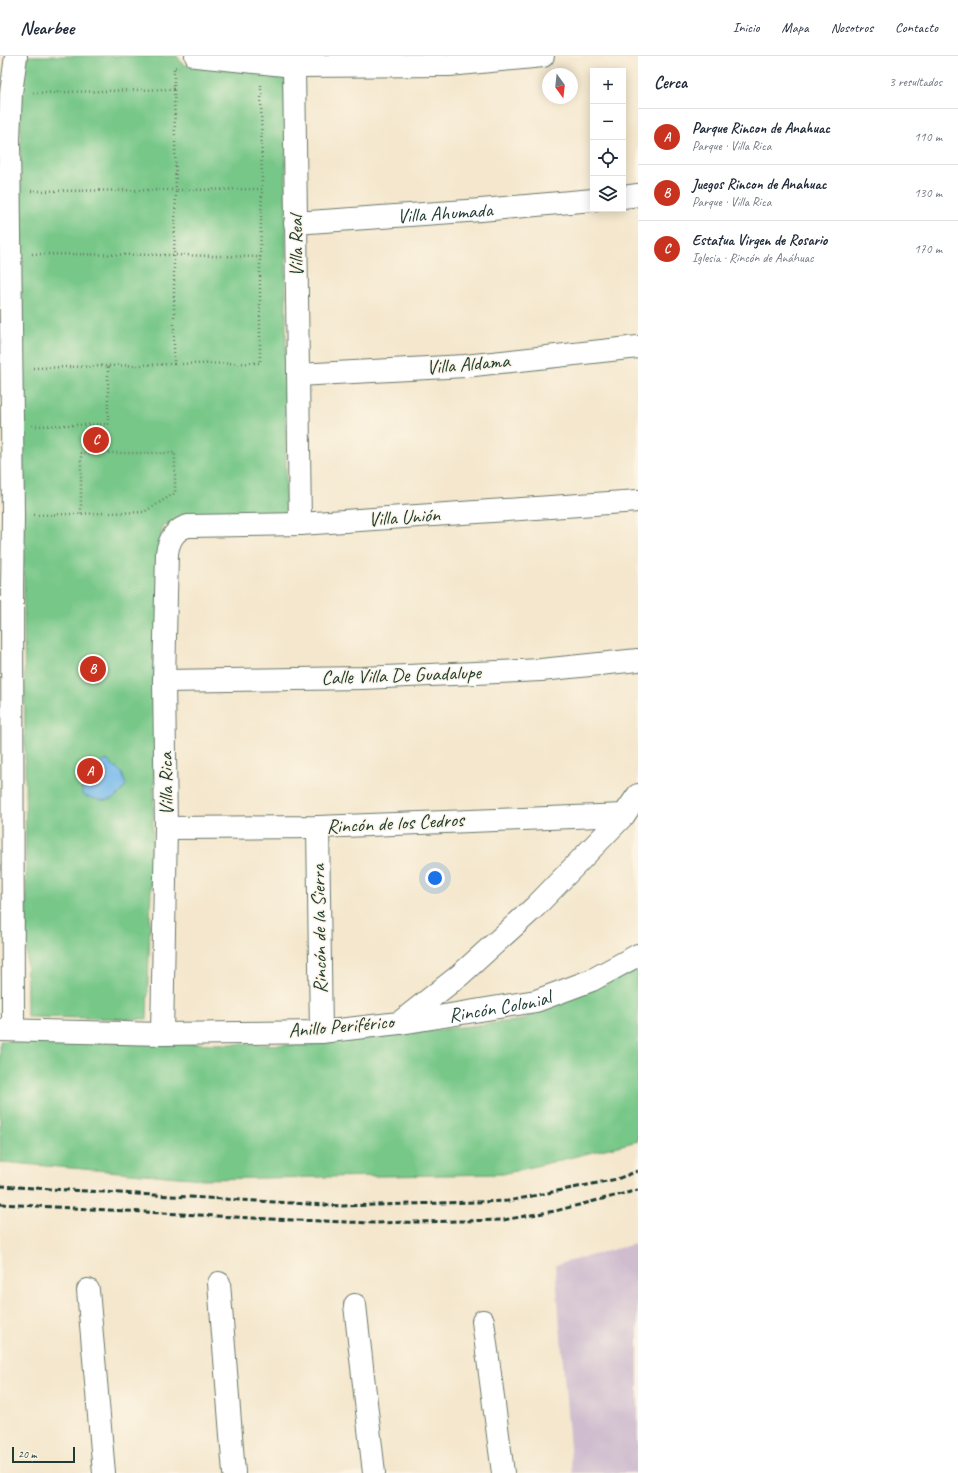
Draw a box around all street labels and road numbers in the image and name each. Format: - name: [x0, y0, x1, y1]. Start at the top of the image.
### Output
- street label: Villa Ahumada: [396, 196, 495, 228]
- street label: Villa Real: [283, 211, 309, 277]
- street label: Villa Aldama: [425, 348, 512, 380]
- street label: Villa Unión: [367, 502, 442, 532]
- street label: Calle Villa De Guadalupe: [321, 660, 483, 690]
- street label: Villa Rica: [153, 751, 179, 816]
- street label: Rincón de los Cedros: [326, 807, 467, 839]
- street label: Rincón de la Sierra: [305, 862, 333, 994]
- street label: Rincón Colonial: [447, 983, 558, 1028]
- street label: Anillo Periférico: [287, 1009, 397, 1043]

